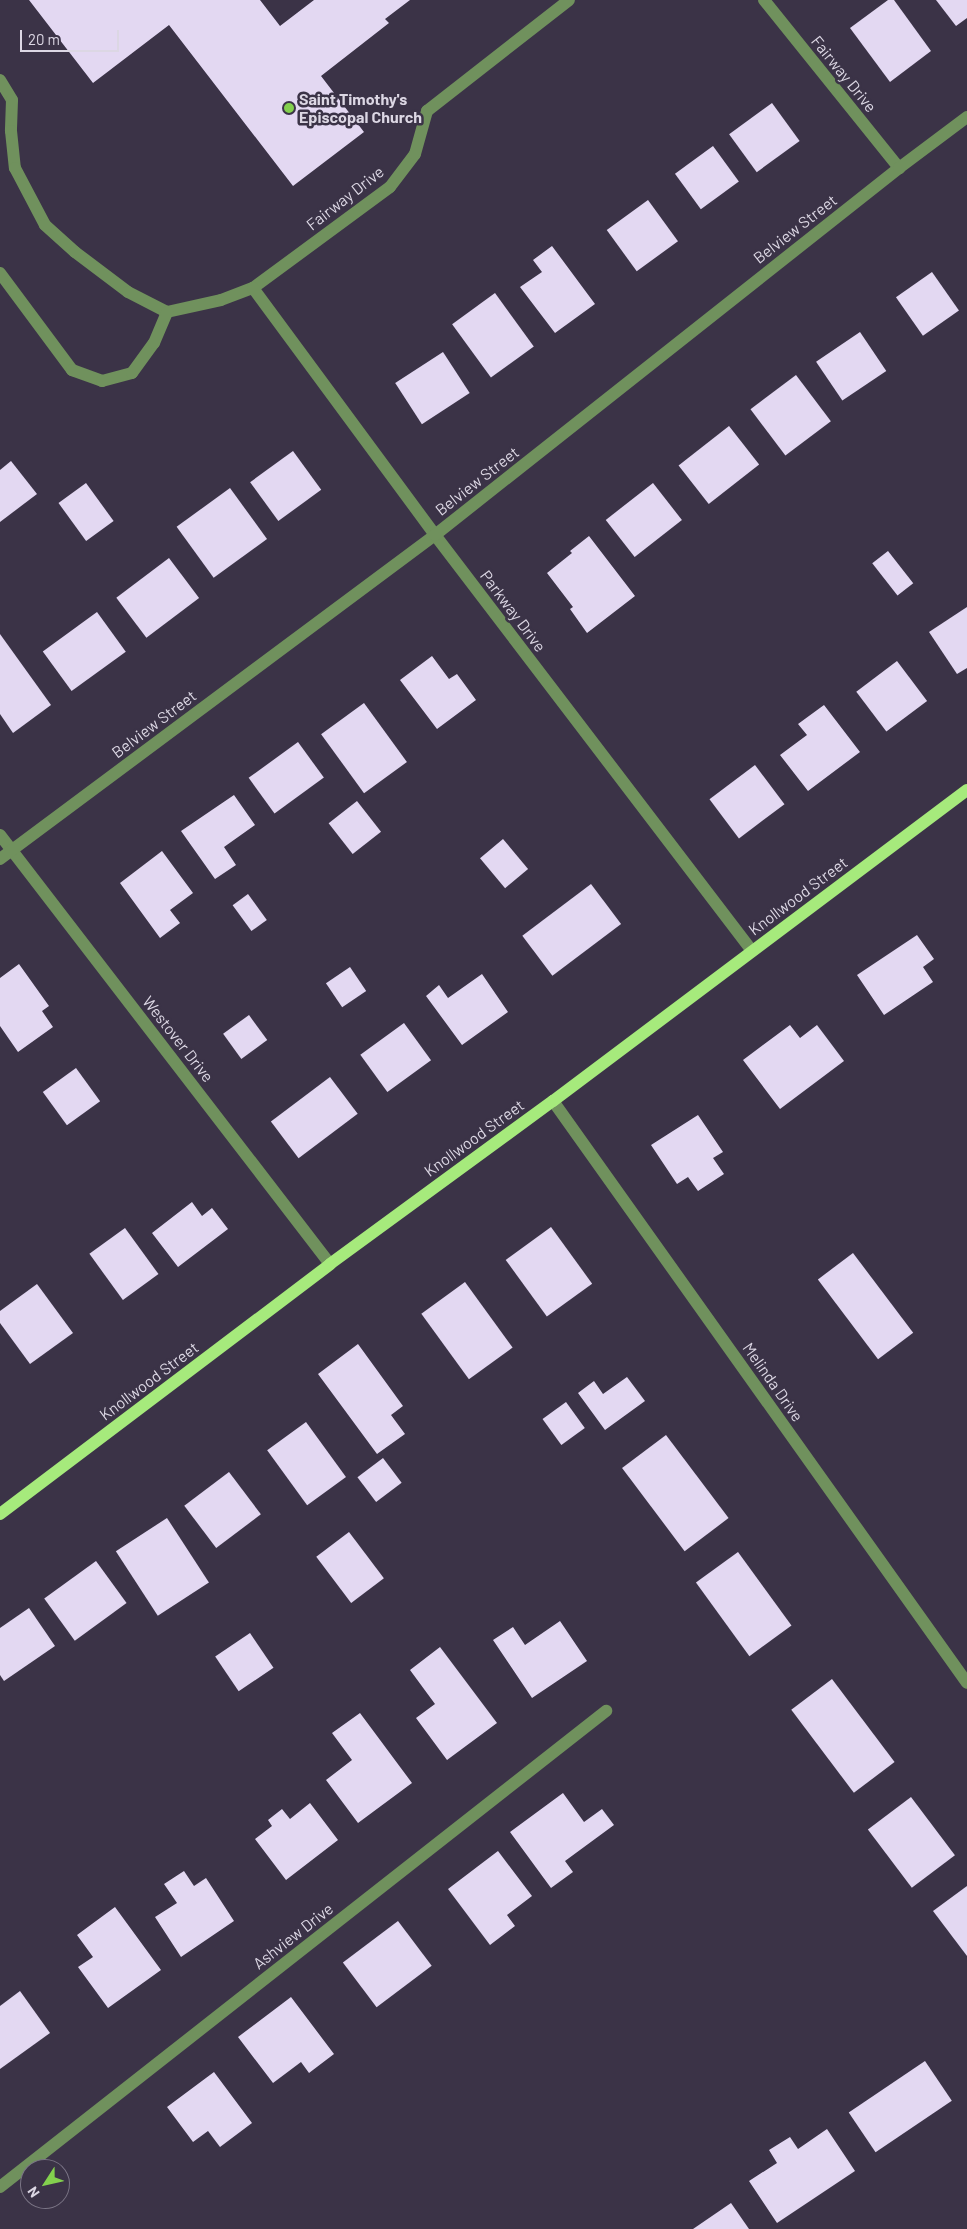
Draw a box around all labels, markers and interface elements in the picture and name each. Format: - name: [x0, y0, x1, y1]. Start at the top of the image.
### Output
- scale bar: [22, 20, 121, 52]
- text: 20 m: [28, 30, 60, 48]
- street label: Fairway Drive: [807, 32, 881, 116]
- place label: Saint Timothy's Episcopal Church: [299, 89, 422, 127]
- marker: Saint Timothy's Episcopal Church: [283, 102, 295, 114]
- street label: Fairway Drive: [303, 162, 387, 234]
- street label: Belview Street: [749, 190, 841, 268]
- street label: Belview Street: [431, 442, 523, 520]
- street label: Parkway Drive: [476, 566, 550, 656]
- street label: Belview Street: [108, 686, 200, 762]
- street label: Knollwood Street: [745, 853, 851, 939]
- street label: Westover Drive: [138, 992, 218, 1086]
- street label: Knollwood Street: [420, 1095, 528, 1181]
- street label: Knollwood Street: [96, 1338, 202, 1424]
- street label: Melinda Drive: [739, 1339, 807, 1425]
- street label: Ashview Drive: [249, 1899, 337, 1973]
- north arrow: [20, 2159, 70, 2209]
- text: N: [23, 2184, 43, 2201]

